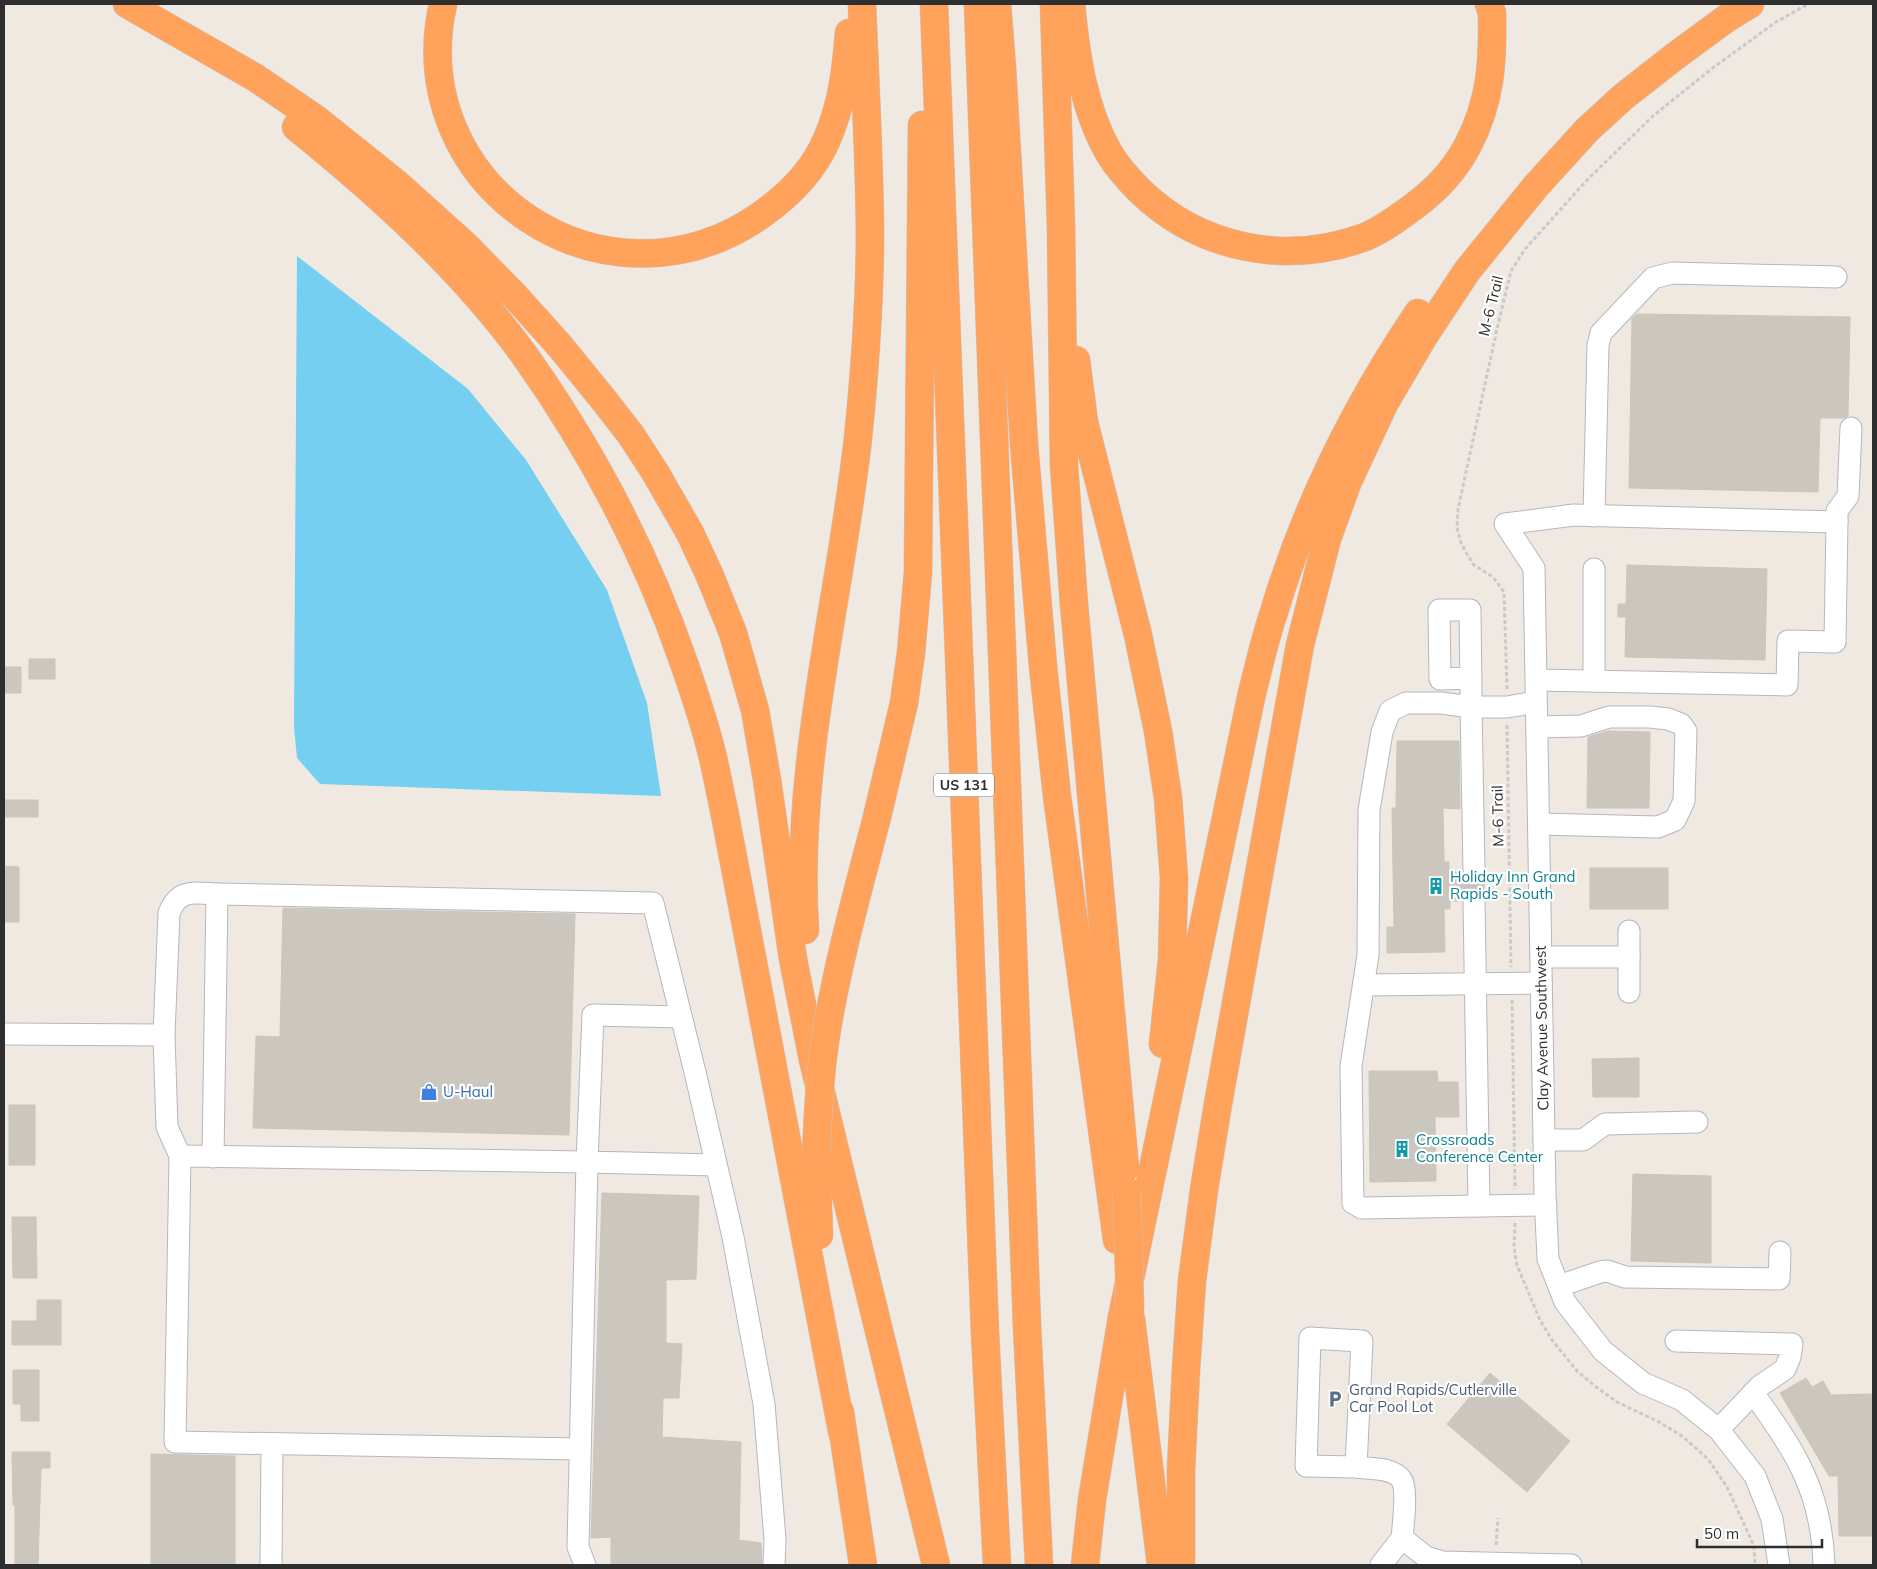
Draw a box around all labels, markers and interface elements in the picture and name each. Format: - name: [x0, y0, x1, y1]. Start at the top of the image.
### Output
- street label: M-6 Trail: [1474, 274, 1507, 338]
- road number: US 131: [934, 774, 994, 796]
- street label: M-6 Trail: [1487, 785, 1508, 847]
- place label: Holiday Inn Grand Rapids - South: [1450, 867, 1576, 903]
- building icon: Holiday Inn Grand Rapids - South: [1426, 876, 1446, 896]
- street label: Clay Avenue Southwest: [1531, 945, 1552, 1111]
- shop icon: U-Haul: [419, 1082, 439, 1102]
- place label: U-Haul: [443, 1082, 493, 1101]
- place label: Crossroads Conference Center: [1416, 1130, 1544, 1166]
- building icon: Crossroads Conference Center: [1392, 1139, 1412, 1159]
- place label: Grand Rapids/Cutlerville Car Pool Lot: [1349, 1380, 1517, 1416]
- parking icon: Grand Rapids/Cutlerville Car Pool Lot: [1325, 1389, 1345, 1409]
- scale bar: [1697, 1516, 1822, 1548]
- text: 50 m: [1704, 1524, 1739, 1543]

